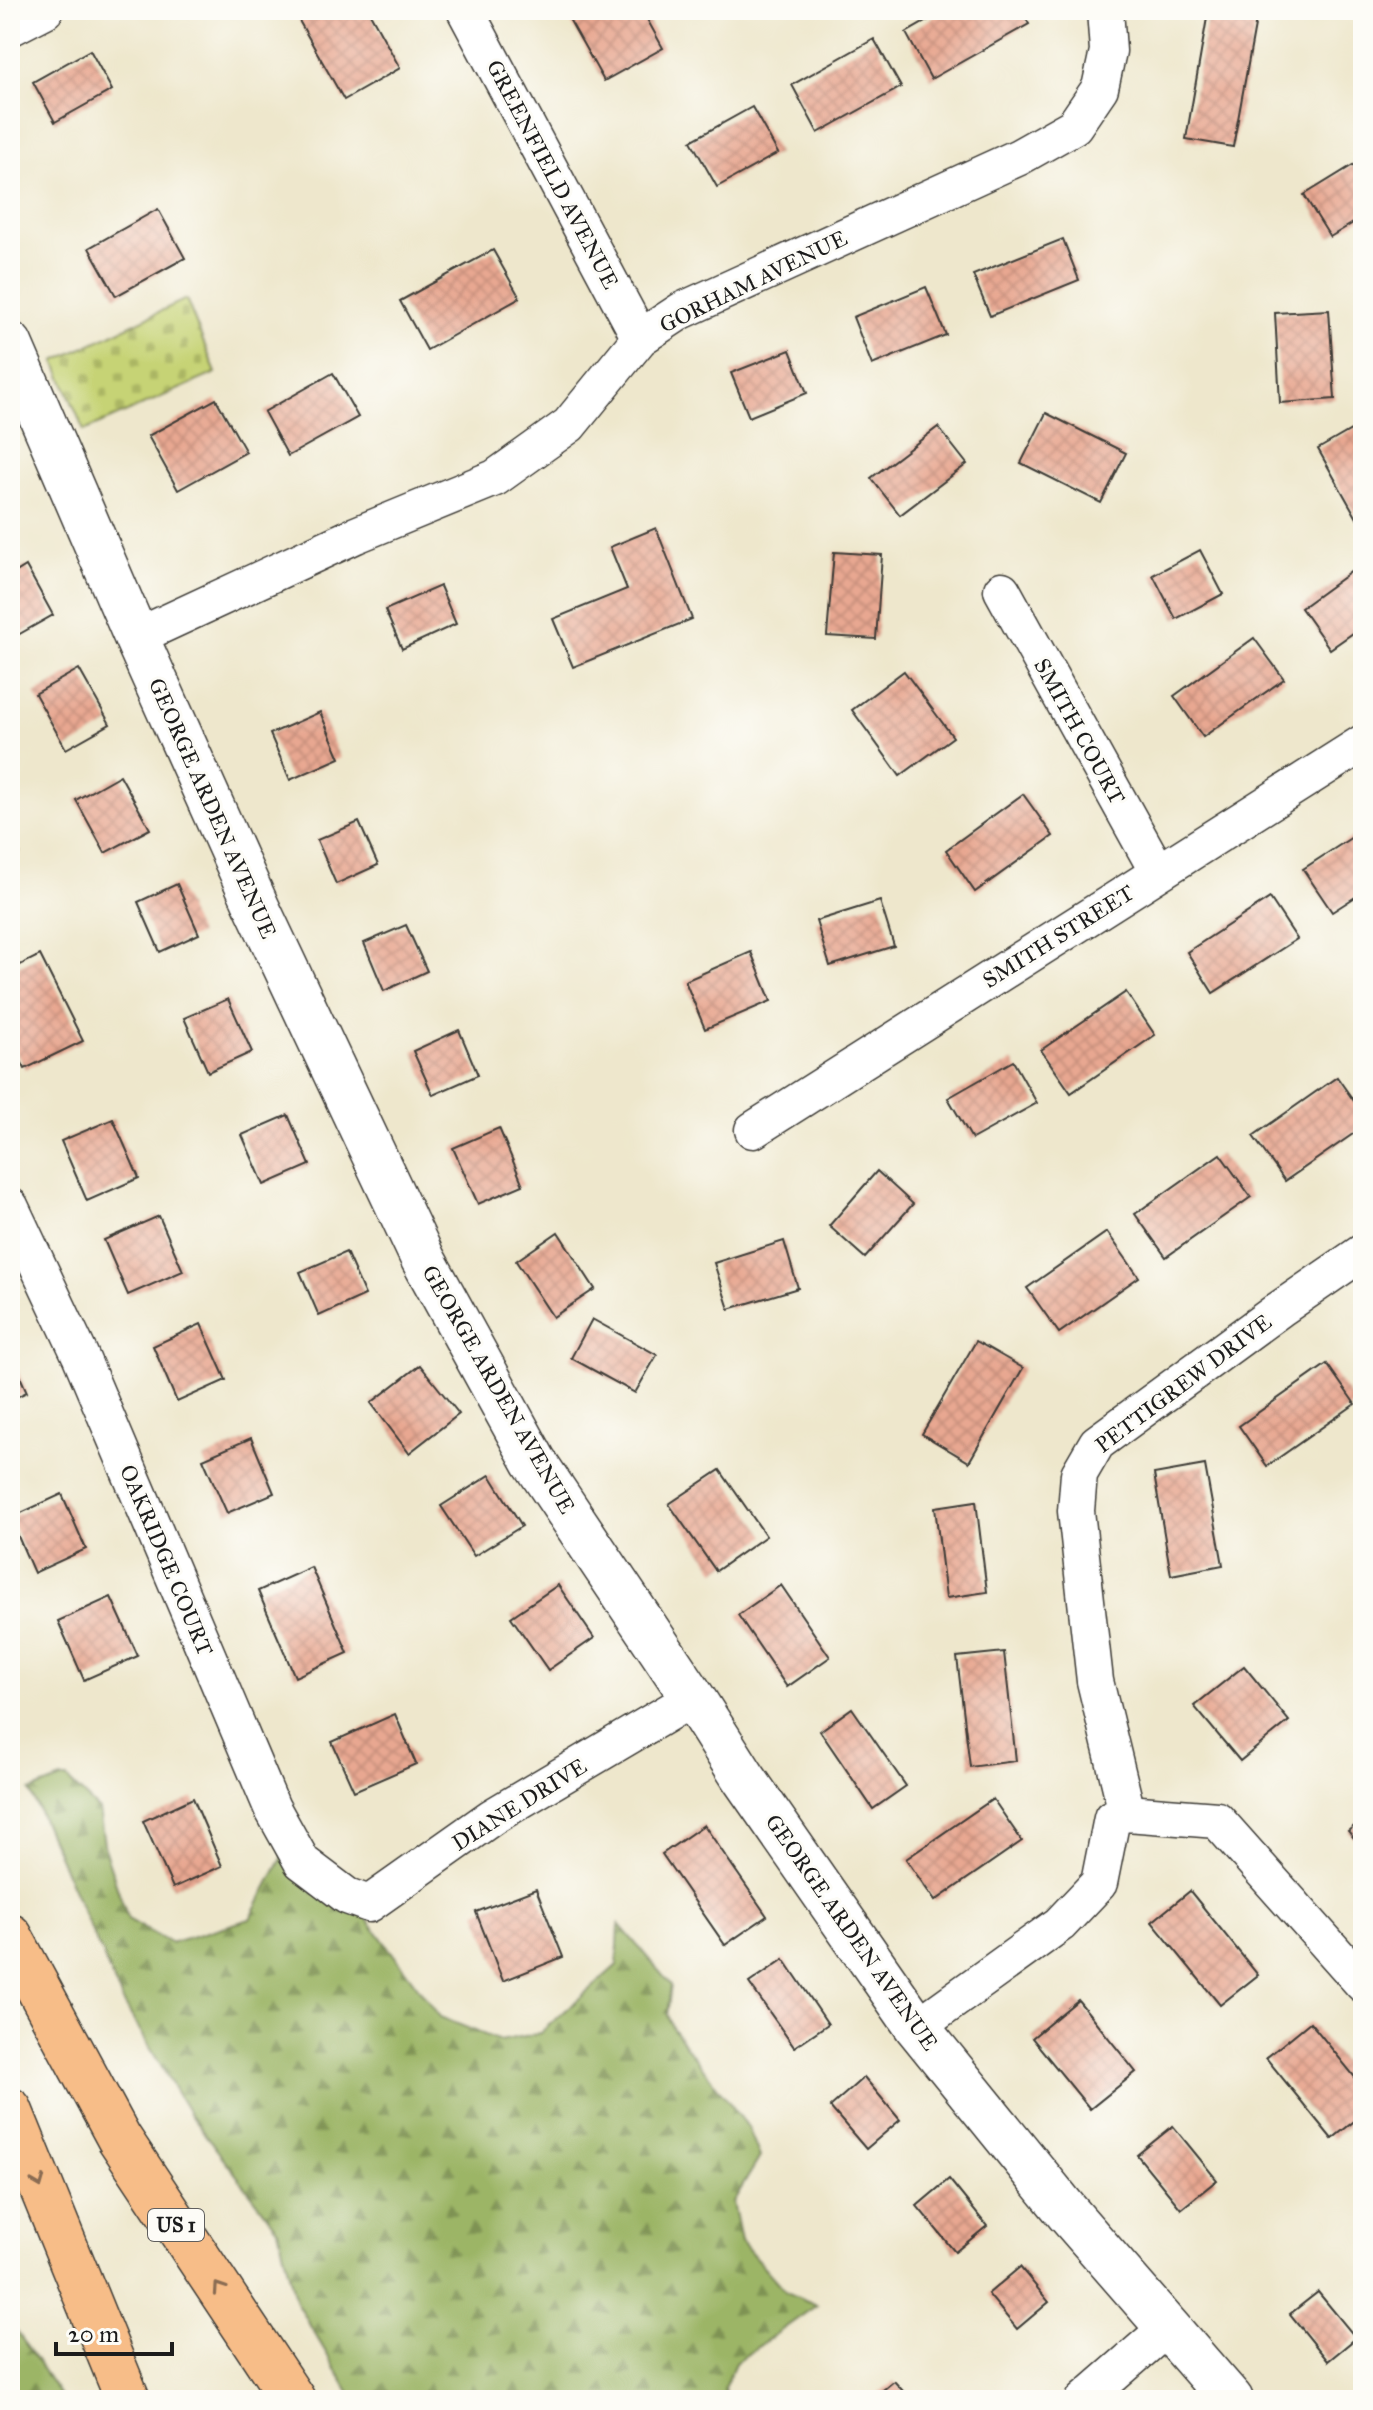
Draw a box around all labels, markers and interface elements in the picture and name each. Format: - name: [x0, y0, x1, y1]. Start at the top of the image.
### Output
- street label: GREENFIELD AVENUE: [481, 55, 625, 294]
- street label: GORHAM AVENUE: [655, 224, 852, 339]
- street label: SMITH COURT: [1028, 654, 1131, 809]
- street label: GEORGE ARDEN AVENUE: [143, 674, 282, 943]
- street label: SMITH STREET: [978, 879, 1139, 994]
- street label: GEORGE ARDEN AVENUE: [416, 1260, 581, 1519]
- street label: PETTIGREW DRIVE: [1090, 1308, 1277, 1458]
- street label: OAKRIDGE COURT: [114, 1461, 219, 1660]
- street label: DIANE DRIVE: [447, 1752, 592, 1857]
- street label: GEORGE ARDEN AVENUE: [760, 1809, 944, 2056]
- one-way arrow: [30, 2174, 46, 2188]
- road number: US 1: [148, 2209, 204, 2241]
- one-way arrow: [214, 2283, 229, 2297]
- scale bar: [56, 2306, 172, 2356]
- text: 20 m: [68, 2319, 119, 2349]

